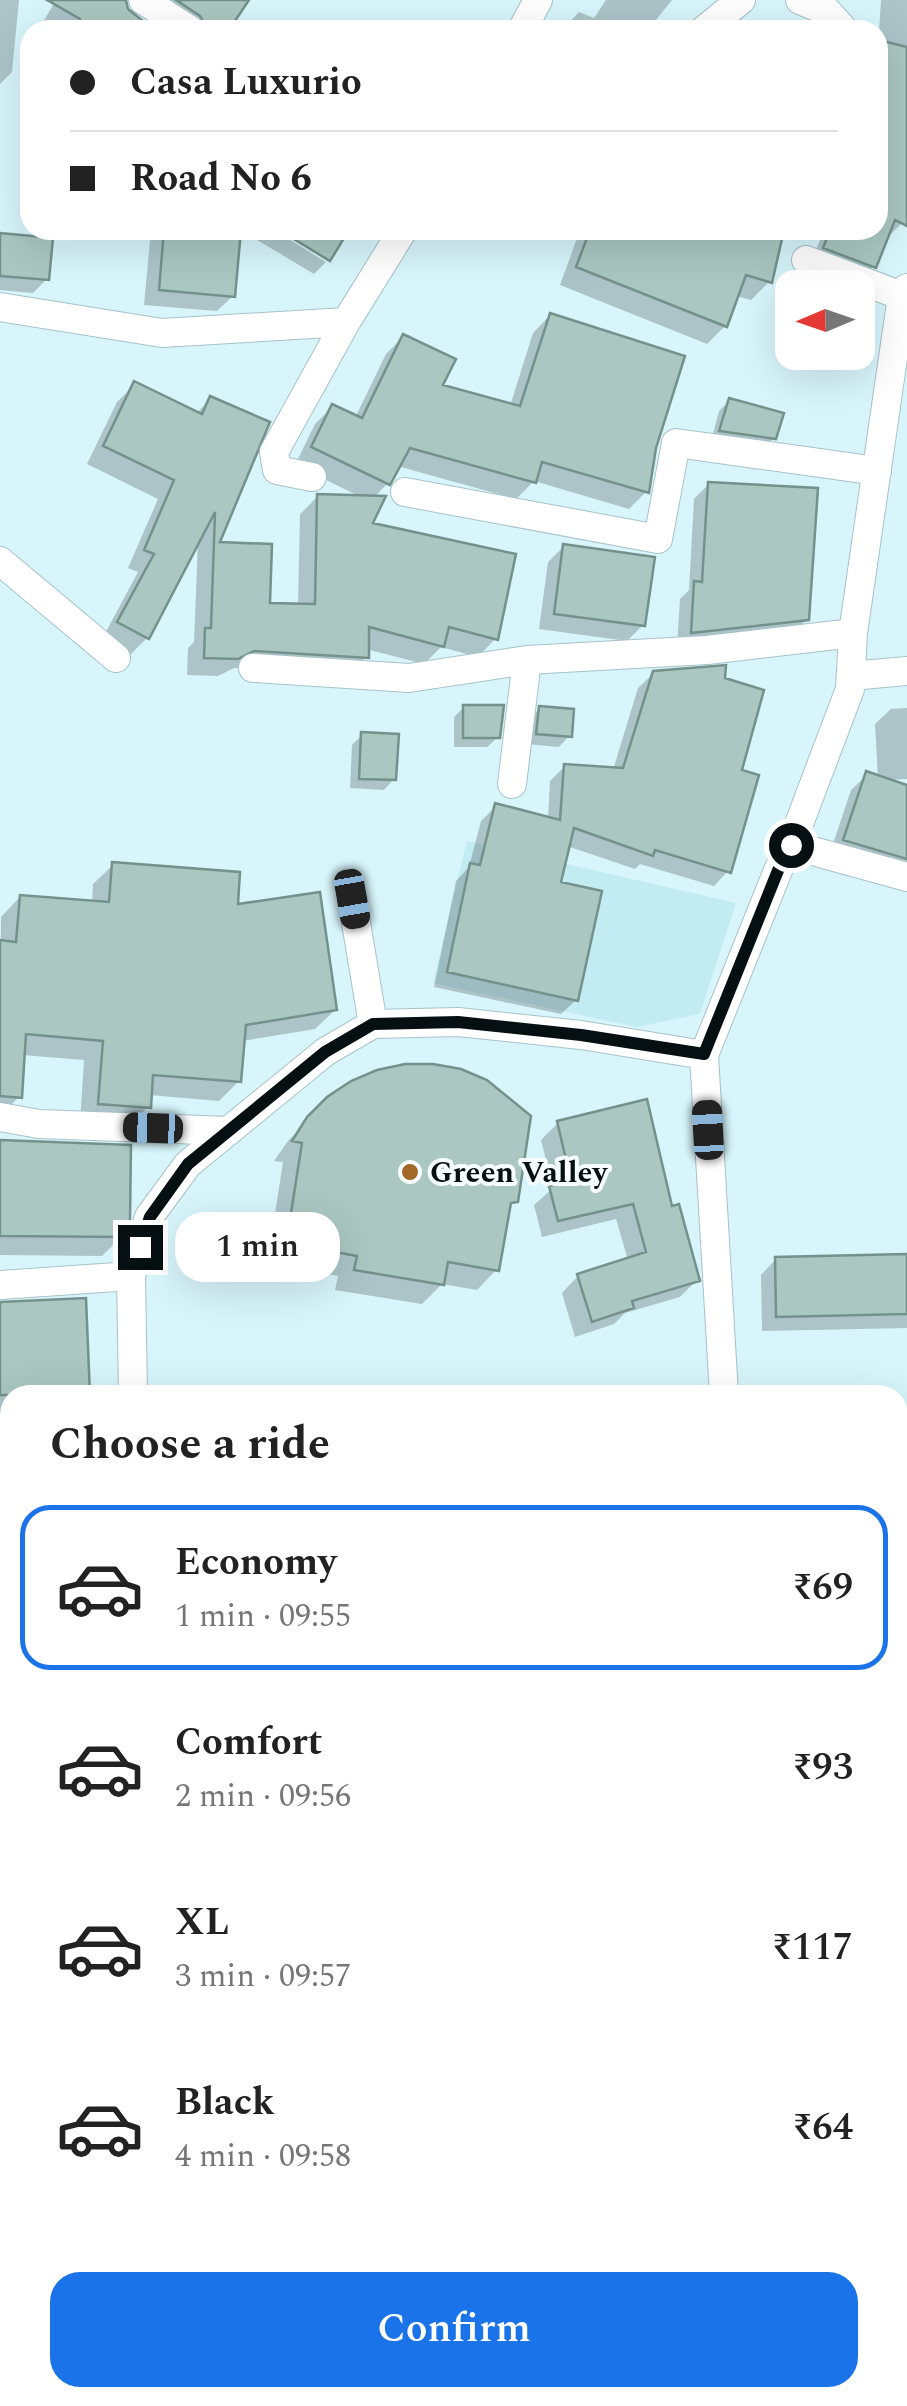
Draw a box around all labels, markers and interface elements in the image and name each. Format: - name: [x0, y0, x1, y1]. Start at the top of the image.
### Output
- text: Casa Luxurio: [130, 54, 362, 112]
- text: Road No 6: [130, 150, 312, 208]
- north arrow: [775, 270, 875, 370]
- map controls: [775, 270, 875, 370]
- route start: [769, 823, 814, 868]
- car: [332, 867, 372, 931]
- car: [691, 1099, 725, 1161]
- car: [122, 1112, 184, 1144]
- place label: Green Valley: [430, 1150, 609, 1196]
- marker: Green Valley: [399, 1161, 421, 1183]
- callout: 1 min: [175, 1212, 340, 1282]
- text: 1 min: [216, 1222, 299, 1271]
- route end: [118, 1225, 163, 1270]
- text: Choose a ride: [50, 1410, 330, 1479]
- text: Economy: [175, 1534, 336, 1592]
- icon: car: [55, 1543, 145, 1633]
- text: ₹69: [792, 1559, 853, 1617]
- text: 1 min · 09:55: [175, 1592, 351, 1641]
- text: Comfort: [175, 1714, 322, 1772]
- icon: car: [55, 1723, 145, 1813]
- text: ₹93: [792, 1739, 853, 1797]
- text: 2 min · 09:56: [175, 1772, 351, 1821]
- text: XL: [175, 1894, 229, 1952]
- icon: car: [55, 1903, 145, 1993]
- text: ₹117: [772, 1919, 853, 1977]
- text: 3 min · 09:57: [175, 1952, 351, 2001]
- text: Black: [175, 2074, 275, 2132]
- icon: car: [55, 2083, 145, 2173]
- text: ₹64: [792, 2099, 853, 2157]
- text: 4 min · 09:58: [175, 2132, 351, 2181]
- button: Confirm: [50, 2272, 858, 2387]

